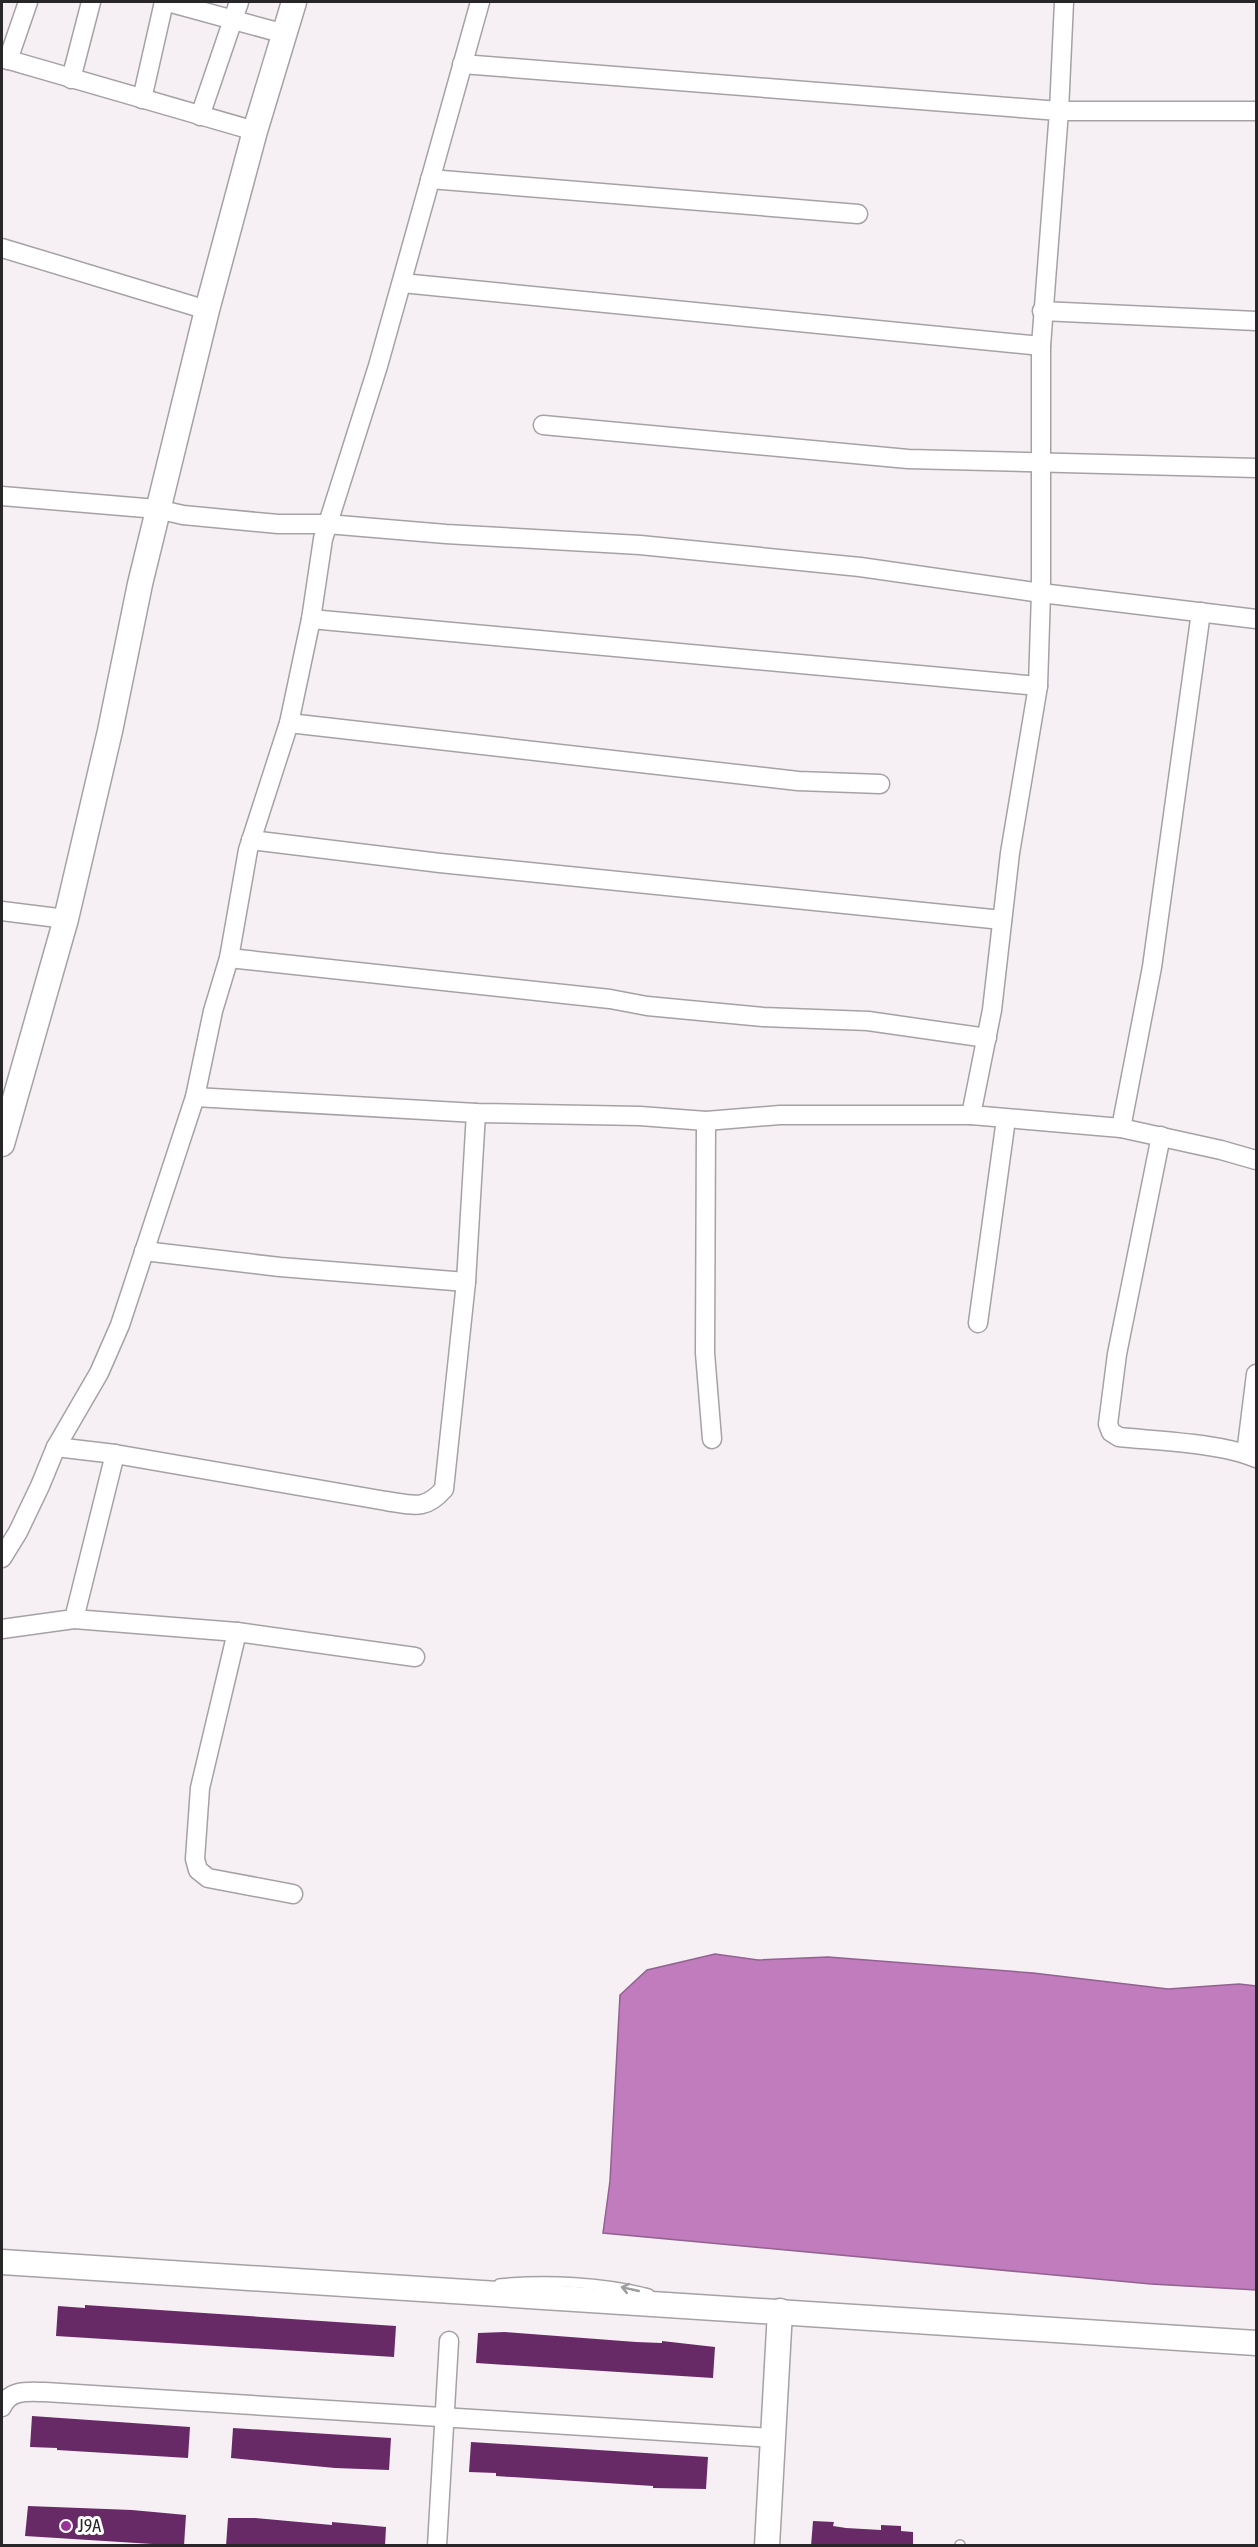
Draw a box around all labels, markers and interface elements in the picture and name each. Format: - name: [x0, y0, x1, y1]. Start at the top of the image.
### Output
- one-way arrow: [620, 2283, 639, 2295]
- place label: J9A: [78, 2515, 101, 2536]
- marker: J9A: [59, 2519, 73, 2533]

